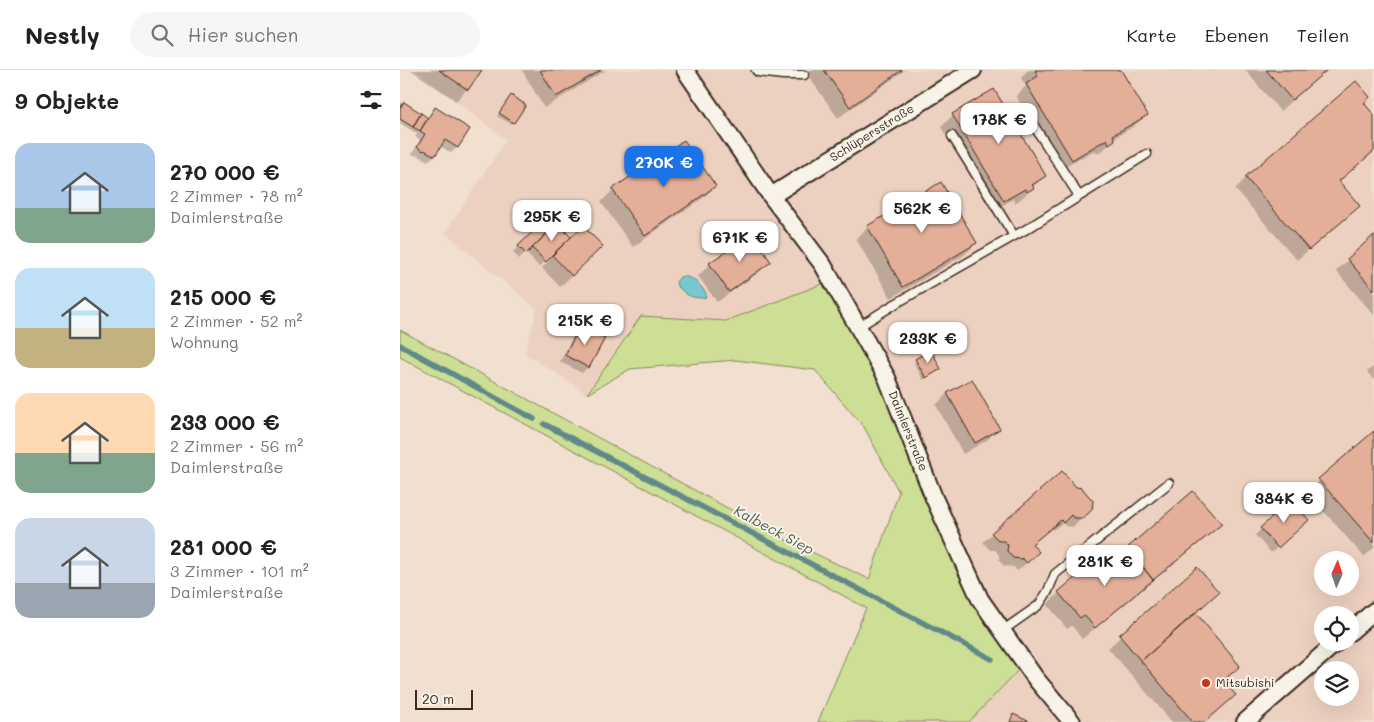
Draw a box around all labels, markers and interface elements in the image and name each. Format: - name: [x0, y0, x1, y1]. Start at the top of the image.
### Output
- search box: [130, 12, 480, 57]
- text: Nestly: [25, 19, 100, 50]
- icon: search: [148, 21, 176, 49]
- text: Hier suchen: [188, 22, 298, 47]
- text: Karte: [1126, 23, 1177, 47]
- text: Ebenen: [1205, 23, 1269, 47]
- text: Teilen: [1297, 23, 1349, 47]
- icon: filters: [357, 86, 385, 114]
- text: 9 Objekte: [15, 87, 119, 114]
- street label: Schlüpersstraße: [826, 100, 917, 165]
- pin: 178K €: [958, 102, 1040, 145]
- text: 178K €: [971, 108, 1027, 129]
- pin: 270K €: [623, 146, 705, 188]
- text: 270K €: [635, 151, 693, 172]
- text: 270 000 €: [170, 158, 280, 185]
- icon: home: [55, 163, 115, 223]
- text: 2 Zimmer · 78 m²: [170, 185, 303, 206]
- pin: 562K €: [881, 191, 963, 234]
- text: 562K €: [893, 197, 951, 218]
- pin: 295K €: [511, 200, 593, 242]
- text: 295K €: [523, 205, 581, 226]
- text: Daimlerstraße: [170, 206, 283, 227]
- pin: 671K €: [699, 220, 781, 263]
- text: 671K €: [713, 226, 767, 247]
- text: 215 000 €: [170, 283, 276, 310]
- icon: home: [55, 288, 115, 348]
- pin: 215K €: [544, 304, 626, 346]
- text: 215K €: [558, 309, 612, 330]
- text: 2 Zimmer · 52 m²: [170, 310, 303, 331]
- pin: 233K €: [887, 322, 969, 364]
- text: 233K €: [899, 327, 957, 348]
- text: Wohnung: [170, 331, 238, 352]
- street label: Daimlerstraße: [886, 388, 932, 473]
- text: 233 000 €: [170, 408, 280, 435]
- icon: home: [55, 413, 115, 473]
- text: 2 Zimmer · 56 m²: [170, 435, 303, 456]
- text: Daimlerstraße: [170, 456, 283, 477]
- pin: 384K €: [1243, 482, 1325, 524]
- text: 384K €: [1255, 487, 1313, 508]
- water label: Kalbeck Siep: [731, 501, 818, 559]
- text: 281 000 €: [170, 533, 277, 560]
- icon: home: [55, 538, 115, 598]
- pin: 281K €: [1064, 544, 1146, 587]
- text: 281K €: [1077, 550, 1133, 571]
- north arrow: [1314, 551, 1359, 596]
- map controls: [1314, 551, 1359, 706]
- text: 3 Zimmer · 101 m²: [170, 560, 309, 581]
- text: Daimlerstraße: [170, 581, 283, 602]
- button: locate: [1314, 606, 1359, 651]
- button: layers: [1314, 661, 1359, 706]
- place label: Mitsubishi: [1216, 674, 1275, 690]
- marker: Mitsubishi: [1200, 677, 1212, 689]
- scale bar: [415, 687, 472, 710]
- text: 20 m: [422, 689, 454, 708]

